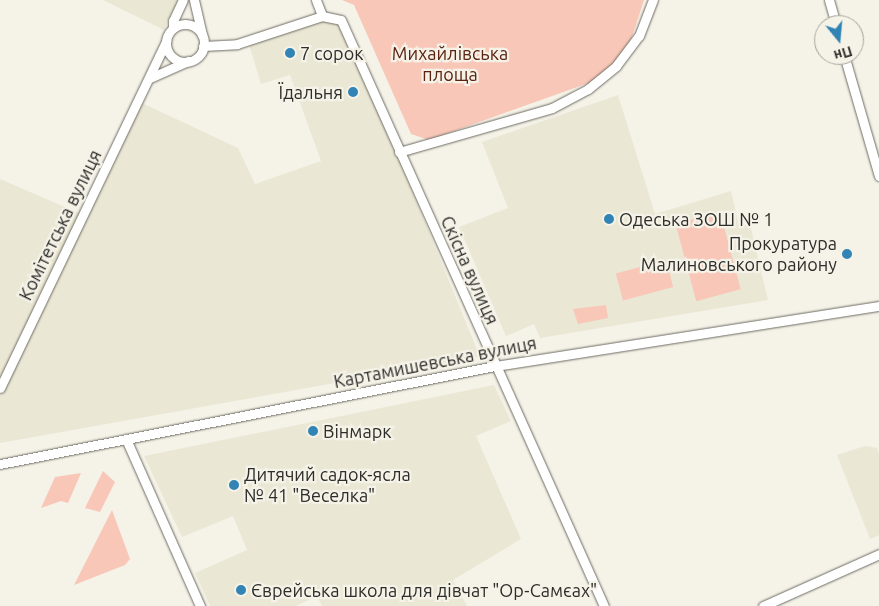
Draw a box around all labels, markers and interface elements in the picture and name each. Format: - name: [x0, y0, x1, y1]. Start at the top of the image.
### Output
- north arrow: [814, 15, 864, 65]
- place label: 7 сорок: [300, 42, 363, 64]
- park label: Михайлівська площа: [392, 43, 508, 86]
- text: Пн: [832, 43, 854, 64]
- marker: 7 сорок: [284, 47, 296, 59]
- place label: Їдальня: [279, 81, 343, 103]
- marker: Їдальня: [347, 86, 359, 98]
- street label: Комітетська вулиця: [14, 146, 106, 304]
- place label: Одеська ЗОШ № 1: [619, 208, 773, 230]
- street label: Cкісна вулиця: [436, 212, 504, 328]
- marker: Одеська ЗОШ № 1: [603, 213, 615, 225]
- place label: Прокуратура Малиновського району: [641, 233, 837, 276]
- marker: Прокуратура Малиновського району: [841, 248, 853, 260]
- street label: Картамишевська вулиця: [332, 332, 538, 392]
- place label: Вінмарк: [323, 420, 391, 442]
- marker: Вінмарк: [307, 425, 319, 437]
- place label: Дитячий садок-ясла № 41 "Веселка": [244, 464, 411, 506]
- marker: Дитячий садок-ясла № 41 "Веселка": [228, 479, 240, 491]
- place label: Єврейська школа для дівчат "Ор-Самєах": [251, 579, 597, 601]
- marker: Єврейська школа для дівчат "Ор-Самєах": [235, 584, 247, 596]

